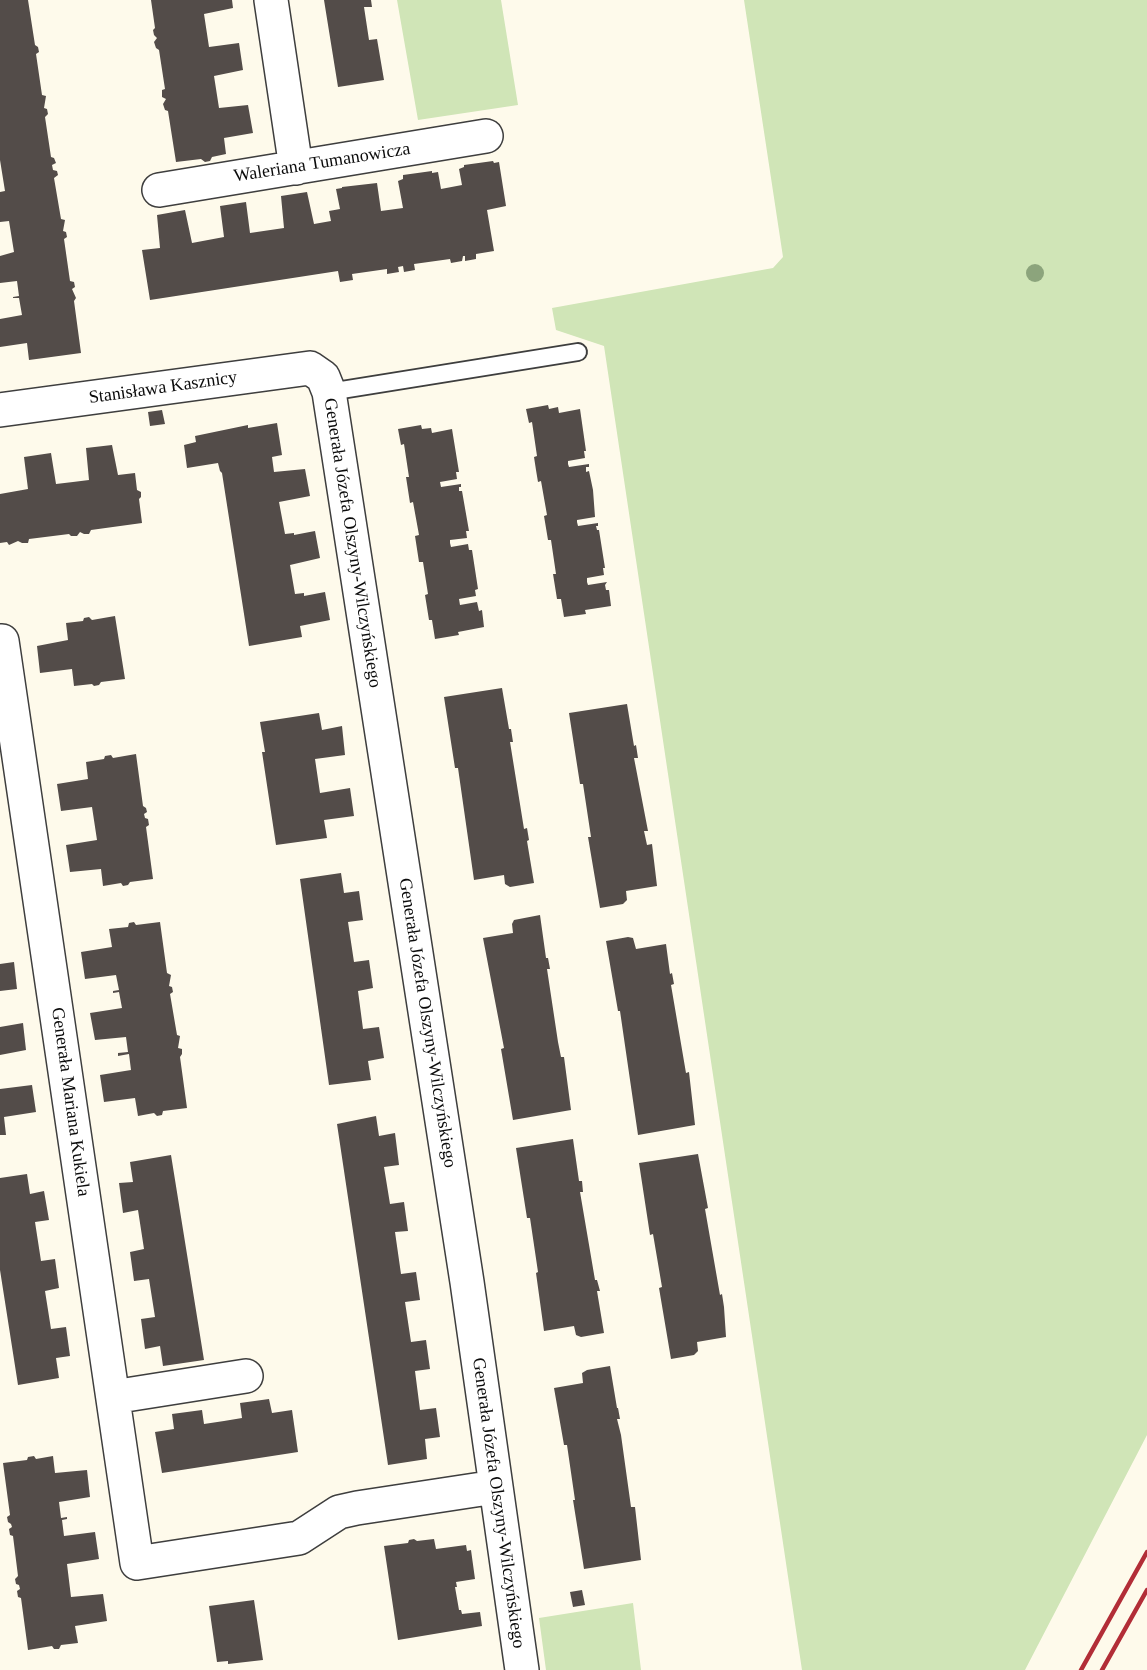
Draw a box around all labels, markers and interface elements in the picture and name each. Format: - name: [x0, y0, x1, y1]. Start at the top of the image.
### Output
- street label: Waleriana Tumanowicza: [232, 138, 412, 188]
- street label: Stanisława Kasznicy: [87, 367, 239, 409]
- street label: Generała Józefa Olszyny-Wilczyńskiego: [318, 397, 386, 689]
- street label: Generała Józefa Olszyny-Wilczyńskiego: [393, 877, 461, 1169]
- street label: Generała Mariana Kukiela: [46, 1006, 94, 1198]
- street label: Generała Józefa Olszyny-Wilczyńskiego: [467, 1356, 529, 1650]

